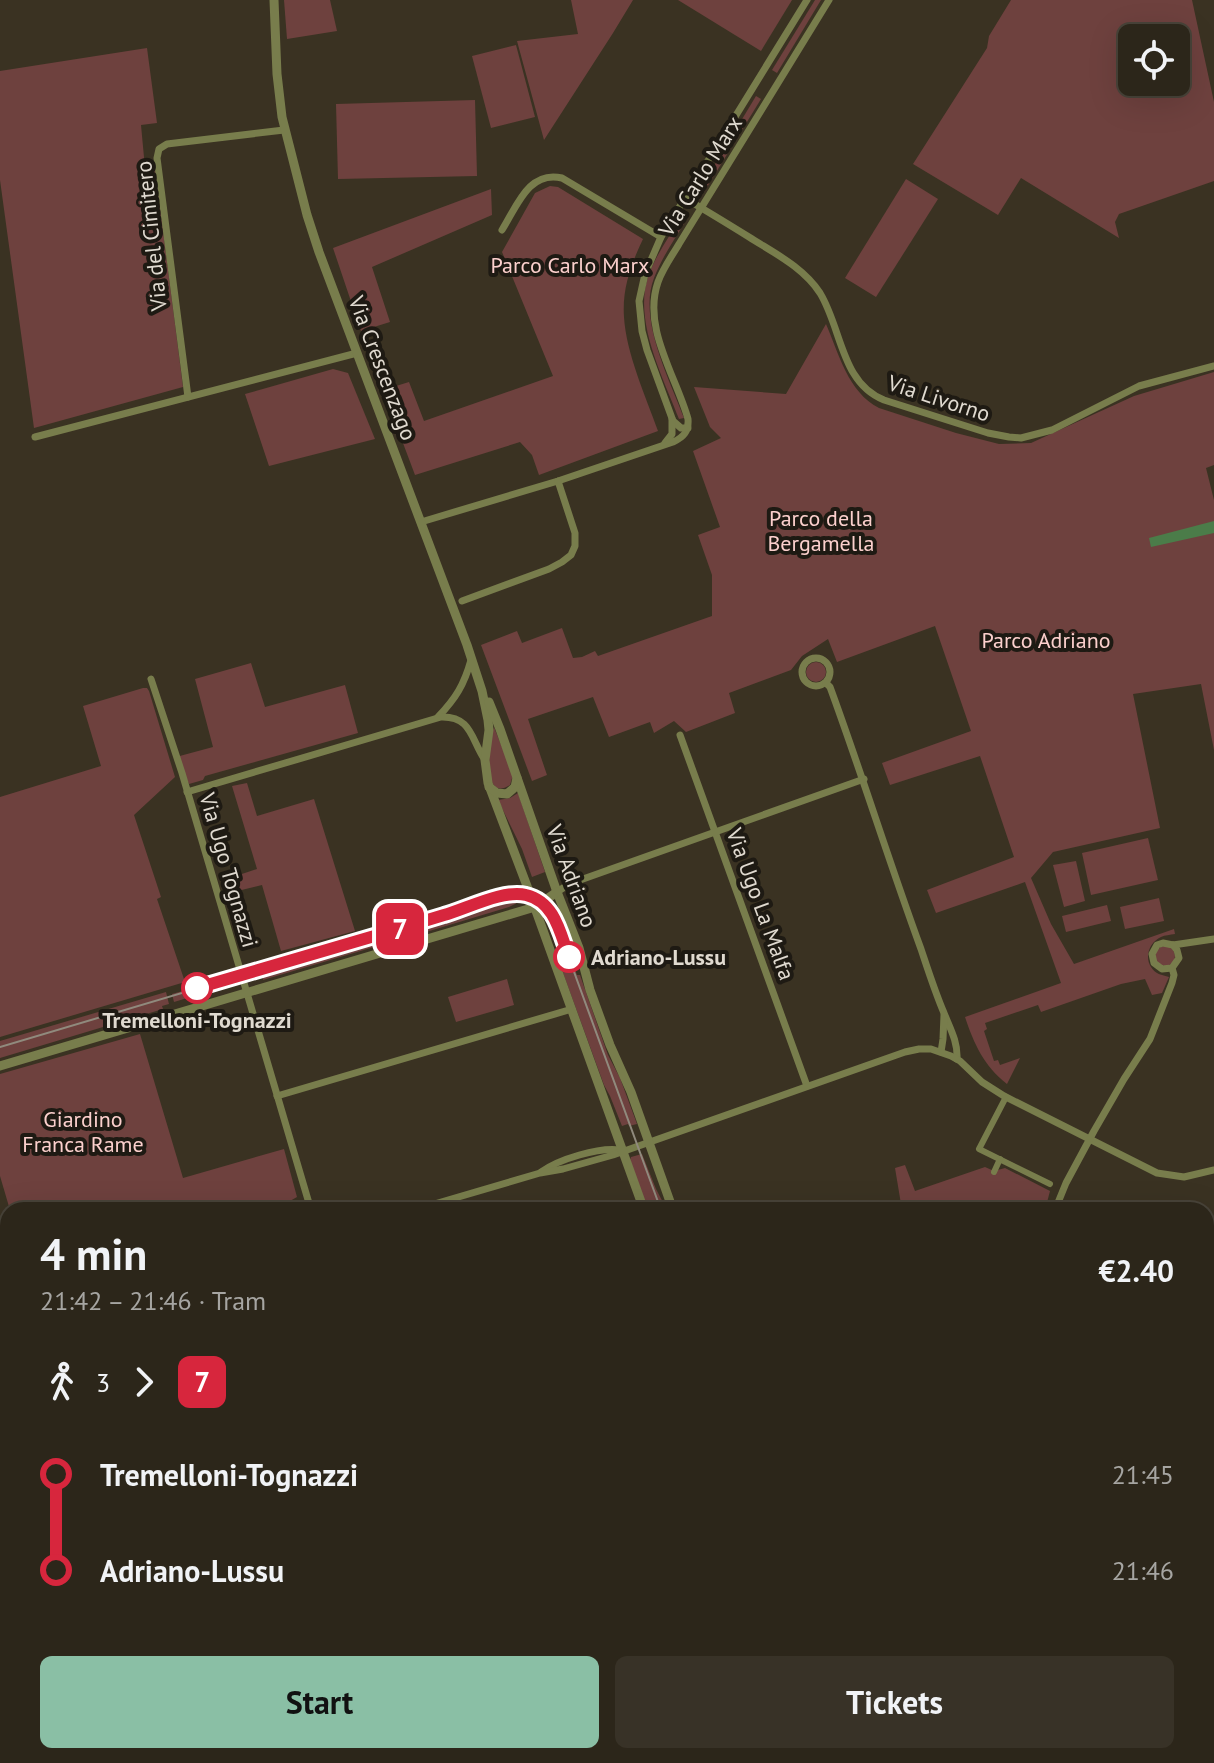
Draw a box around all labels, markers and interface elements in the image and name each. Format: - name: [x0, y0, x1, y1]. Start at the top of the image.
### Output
- map controls: [1118, 24, 1190, 96]
- button: locate: [1118, 24, 1190, 96]
- street label: Via Carlo Marx: [651, 110, 748, 242]
- street label: Via del Cimitero: [129, 160, 173, 313]
- park label: Parco Carlo Marx: [491, 251, 649, 279]
- street label: Via Crescenzago: [342, 291, 423, 444]
- street label: Via Livorno: [883, 368, 994, 428]
- park label: Parco della Bergamella: [767, 504, 875, 557]
- park label: Parco Adriano: [981, 626, 1111, 654]
- street label: Via Ugo Tognazzi: [193, 788, 264, 951]
- street label: Via Adriano: [540, 820, 604, 931]
- street label: Via Ugo La Malfa: [720, 823, 801, 984]
- line badge: 7: [374, 903, 426, 955]
- text: 7: [392, 910, 408, 947]
- marker: Adriano-Lussu: [554, 942, 584, 972]
- place label: Adriano-Lussu: [591, 943, 726, 971]
- marker: Tremelloni-Tognazzi: [182, 973, 212, 1003]
- place label: Tremelloni-Tognazzi: [102, 1006, 292, 1034]
- park label: Giardino Franca Rame: [22, 1105, 144, 1158]
- text: 4 min: [40, 1225, 147, 1282]
- text: €2.40: [1099, 1251, 1174, 1290]
- text: 21:42 – 21:46 · Tram: [40, 1284, 266, 1317]
- icon: walk: [40, 1360, 84, 1404]
- icon: forward: [122, 1360, 166, 1404]
- text: 7: [194, 1363, 210, 1400]
- text: 3: [96, 1366, 110, 1399]
- text: Tremelloni-Tognazzi: [100, 1455, 358, 1494]
- text: 21:45: [1112, 1458, 1174, 1491]
- text: Adriano-Lussu: [100, 1551, 284, 1590]
- text: 21:46: [1112, 1554, 1174, 1587]
- button: Start: [40, 1656, 599, 1748]
- button: Tickets: [615, 1656, 1174, 1748]

